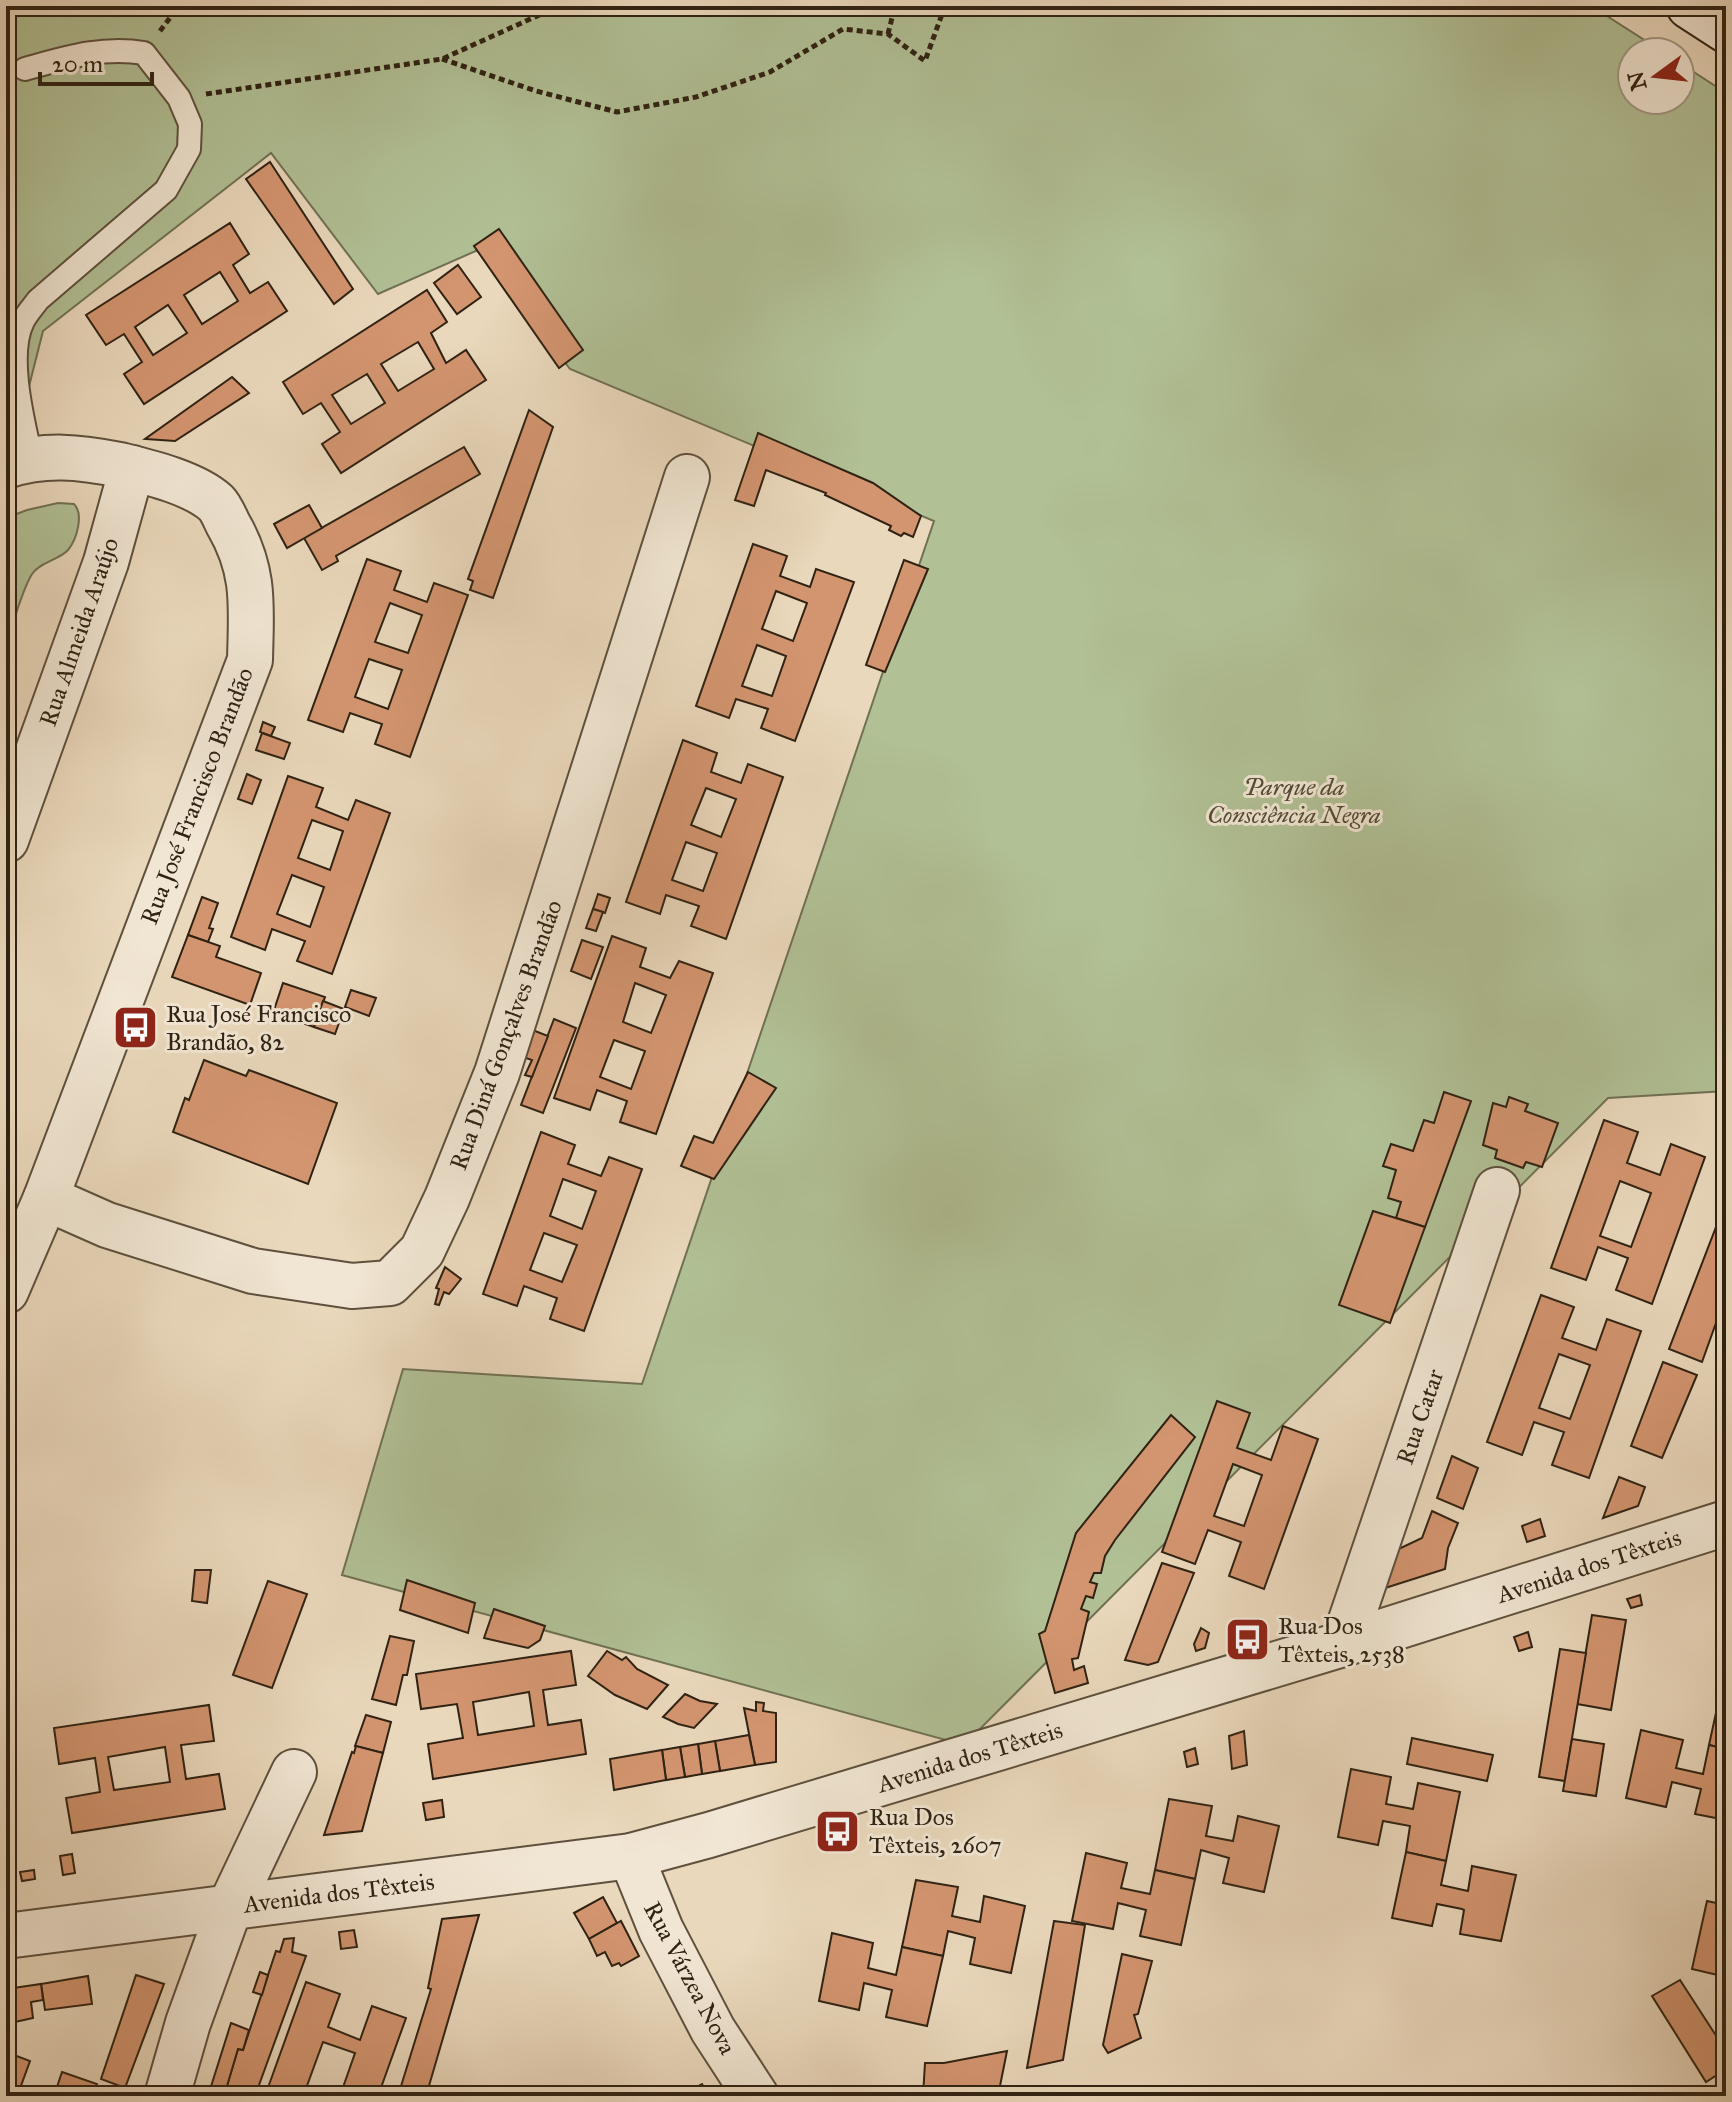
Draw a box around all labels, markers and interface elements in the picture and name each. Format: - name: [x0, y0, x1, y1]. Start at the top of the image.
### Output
- scale bar: [40, 36, 152, 86]
- north arrow: [1616, 36, 1696, 116]
- text: 20 m: [52, 49, 103, 79]
- text: N: [1622, 68, 1653, 94]
- street label: Rua Almeida Araújo: [33, 534, 125, 730]
- street label: Rua José Francisco Brandão: [134, 663, 260, 929]
- park label: Parque da Consciência Negra: [1207, 772, 1381, 830]
- street label: Rua Diná Gonçalves Brandão: [443, 896, 569, 1174]
- place label: Rua José Francisco Brandão, 82: [166, 999, 351, 1057]
- bus stop icon: Rua José Francisco Brandão, 82: [111, 1004, 159, 1052]
- street label: Rua Catar: [1390, 1365, 1450, 1469]
- street label: Avenida dos Têxteis: [1492, 1522, 1685, 1610]
- place label: Rua Dos Têxteis, 2538: [1278, 1611, 1405, 1669]
- bus stop icon: Rua Dos Têxteis, 2538: [1223, 1616, 1271, 1664]
- street label: Avenida dos Têxteis: [873, 1715, 1066, 1800]
- place label: Rua Dos Têxteis, 2607: [869, 1802, 1002, 1860]
- bus stop icon: Rua Dos Têxteis, 2607: [814, 1807, 862, 1855]
- street label: Avenida dos Têxteis: [241, 1866, 436, 1920]
- street label: Rua Várzea Nova: [637, 1896, 743, 2060]

